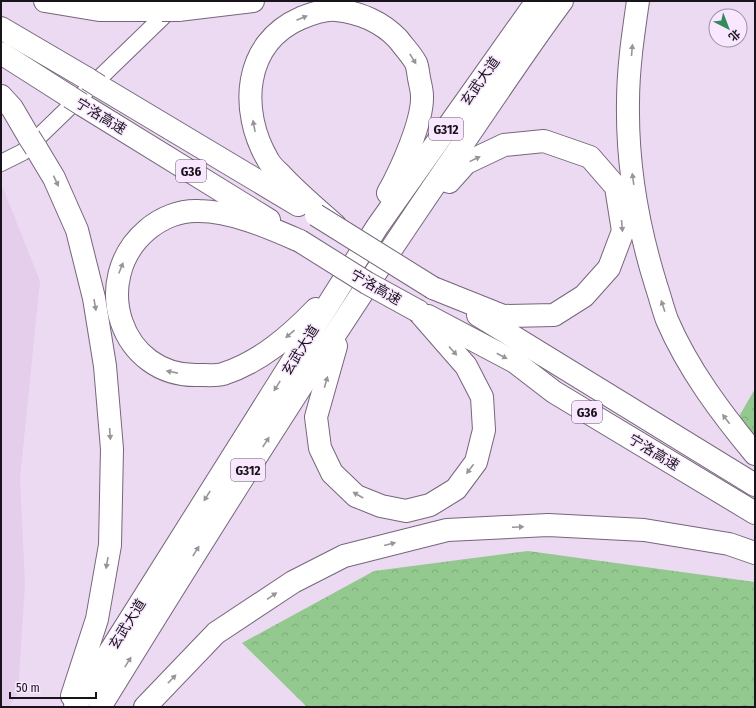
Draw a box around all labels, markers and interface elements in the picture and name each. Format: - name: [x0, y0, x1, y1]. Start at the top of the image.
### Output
- north arrow: [708, 8, 748, 48]
- one-way arrow: [296, 14, 308, 20]
- text: 北: [726, 27, 743, 44]
- one-way arrow: [628, 44, 635, 56]
- street label: 玄武大道: [457, 53, 503, 109]
- one-way arrow: [409, 54, 417, 64]
- street label: 宁洛高速: [72, 95, 129, 138]
- road number: G312: [429, 118, 463, 140]
- one-way arrow: [250, 119, 256, 132]
- one-way arrow: [470, 156, 481, 162]
- road number: G36: [176, 160, 206, 182]
- one-way arrow: [629, 173, 636, 186]
- one-way arrow: [53, 176, 59, 187]
- one-way arrow: [618, 220, 625, 232]
- one-way arrow: [119, 262, 125, 274]
- street label: 宁洛高速: [347, 266, 404, 309]
- one-way arrow: [92, 299, 98, 311]
- one-way arrow: [660, 299, 666, 311]
- street label: 玄武大道: [278, 322, 322, 379]
- one-way arrow: [285, 329, 295, 338]
- one-way arrow: [448, 347, 457, 356]
- one-way arrow: [497, 352, 508, 359]
- one-way arrow: [166, 369, 179, 375]
- one-way arrow: [323, 376, 329, 388]
- one-way arrow: [273, 381, 281, 392]
- road number: G36: [572, 401, 602, 423]
- one-way arrow: [722, 413, 730, 424]
- one-way arrow: [107, 428, 114, 440]
- street label: 宁洛高速: [625, 431, 682, 474]
- one-way arrow: [263, 436, 270, 448]
- road number: G312: [231, 459, 265, 481]
- one-way arrow: [466, 464, 474, 475]
- one-way arrow: [204, 490, 211, 502]
- one-way arrow: [352, 492, 364, 499]
- one-way arrow: [512, 523, 524, 530]
- one-way arrow: [383, 541, 396, 547]
- one-way arrow: [193, 545, 200, 557]
- one-way arrow: [104, 557, 110, 570]
- one-way arrow: [266, 592, 277, 600]
- street label: 玄武大道: [105, 596, 149, 653]
- one-way arrow: [124, 657, 132, 667]
- scale bar: [10, 674, 96, 700]
- one-way arrow: [167, 674, 177, 684]
- text: 50 m: [16, 681, 40, 695]

